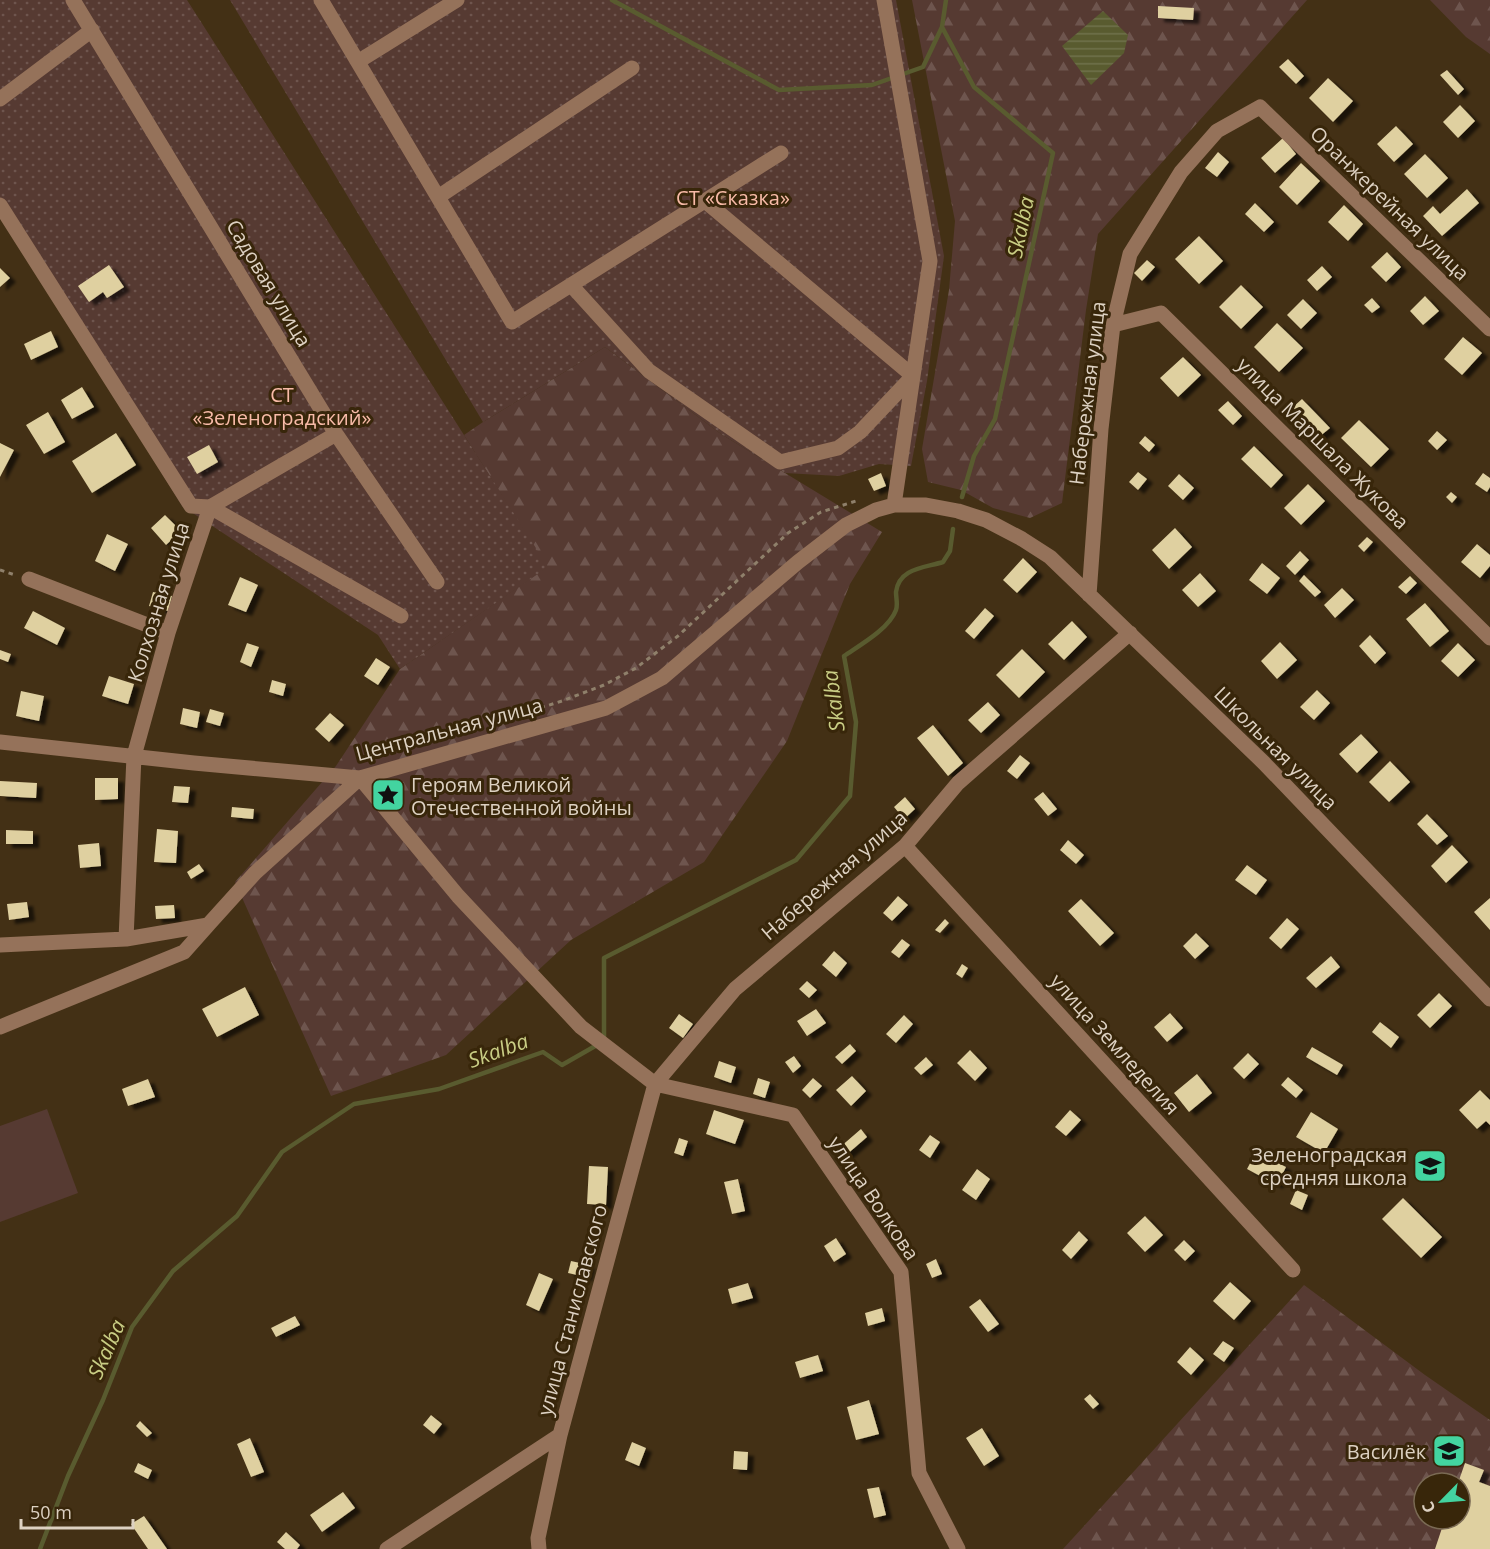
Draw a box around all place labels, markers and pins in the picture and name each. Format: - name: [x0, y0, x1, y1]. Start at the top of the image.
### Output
- place label: Героям Великой Отечественной войны: [411, 771, 632, 821]
- place icon: Героям Великой Отечественной войны: [370, 777, 406, 813]
- place label: Зеленоградская средняя школа: [1251, 1141, 1407, 1191]
- school or university icon: Зеленоградская средняя школа: [1412, 1148, 1448, 1184]
- school or university icon: Василёк: [1431, 1433, 1467, 1469]
- place label: Василёк: [1347, 1438, 1427, 1465]

